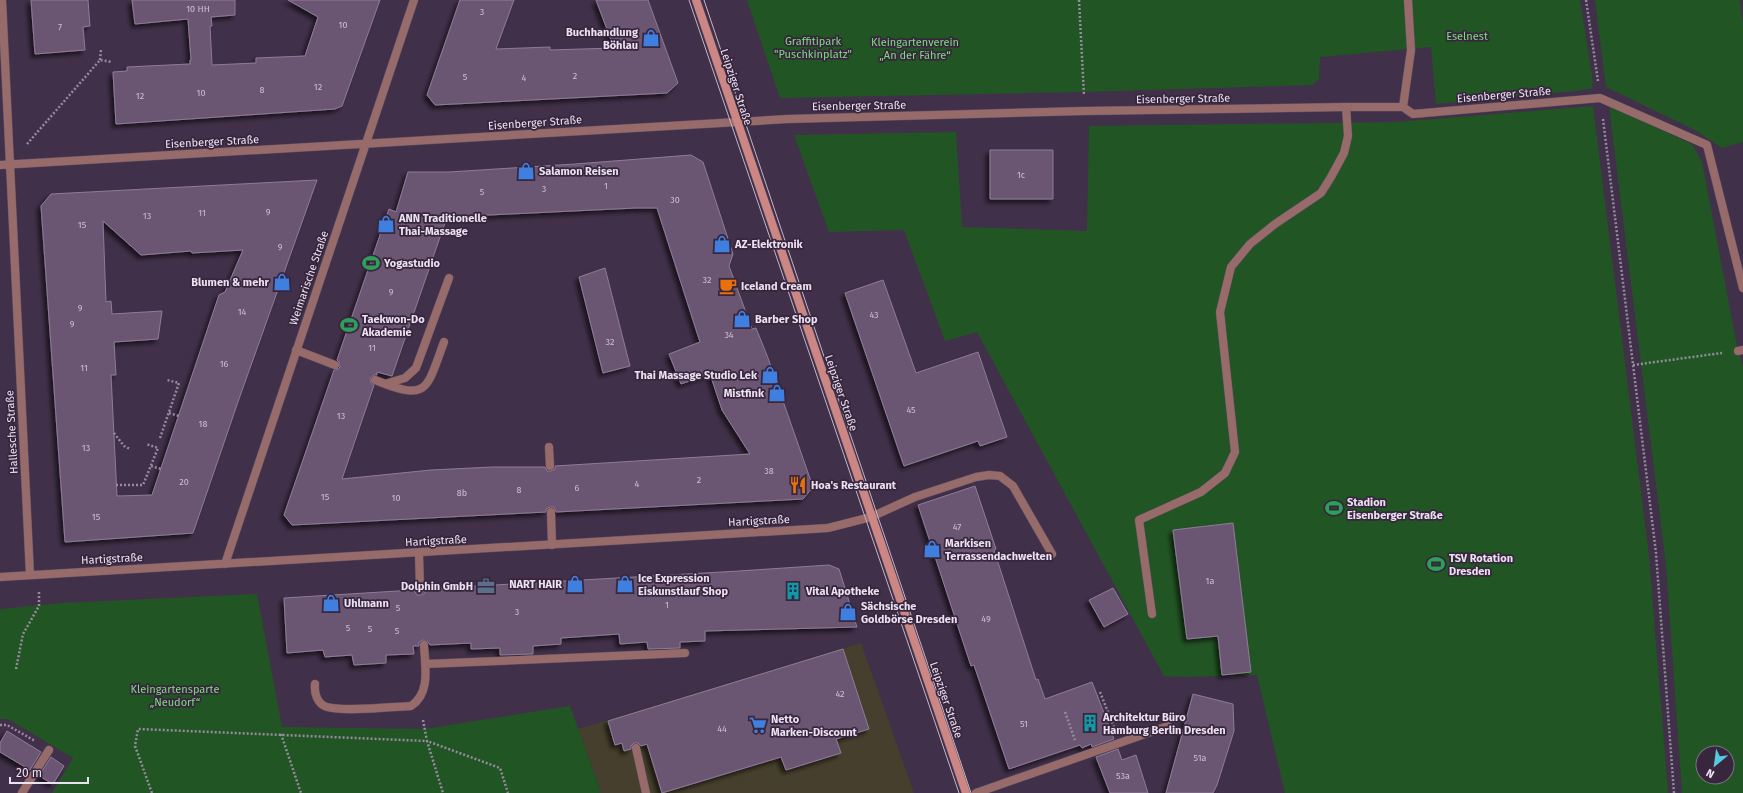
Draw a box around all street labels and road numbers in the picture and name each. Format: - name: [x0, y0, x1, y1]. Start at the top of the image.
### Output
- street label: Leipziger Straße: [718, 47, 754, 127]
- street label: Eisenberger Straße: [1457, 84, 1551, 106]
- street label: Eisenberger Straße: [1136, 92, 1230, 106]
- street label: Eisenberger Straße: [812, 99, 906, 113]
- street label: Eisenberger Straße: [488, 113, 582, 133]
- street label: Eisenberger Straße: [165, 133, 259, 151]
- street label: Weimarische Straße: [287, 229, 331, 327]
- street label: Leipziger Straße: [822, 353, 860, 433]
- street label: Hallesche Straße: [3, 390, 21, 474]
- street label: Hartigstraße: [728, 513, 790, 529]
- street label: Hartigstraße: [405, 533, 467, 549]
- street label: Hartigstraße: [81, 551, 143, 567]
- street label: Leipziger Straße: [927, 660, 965, 740]

